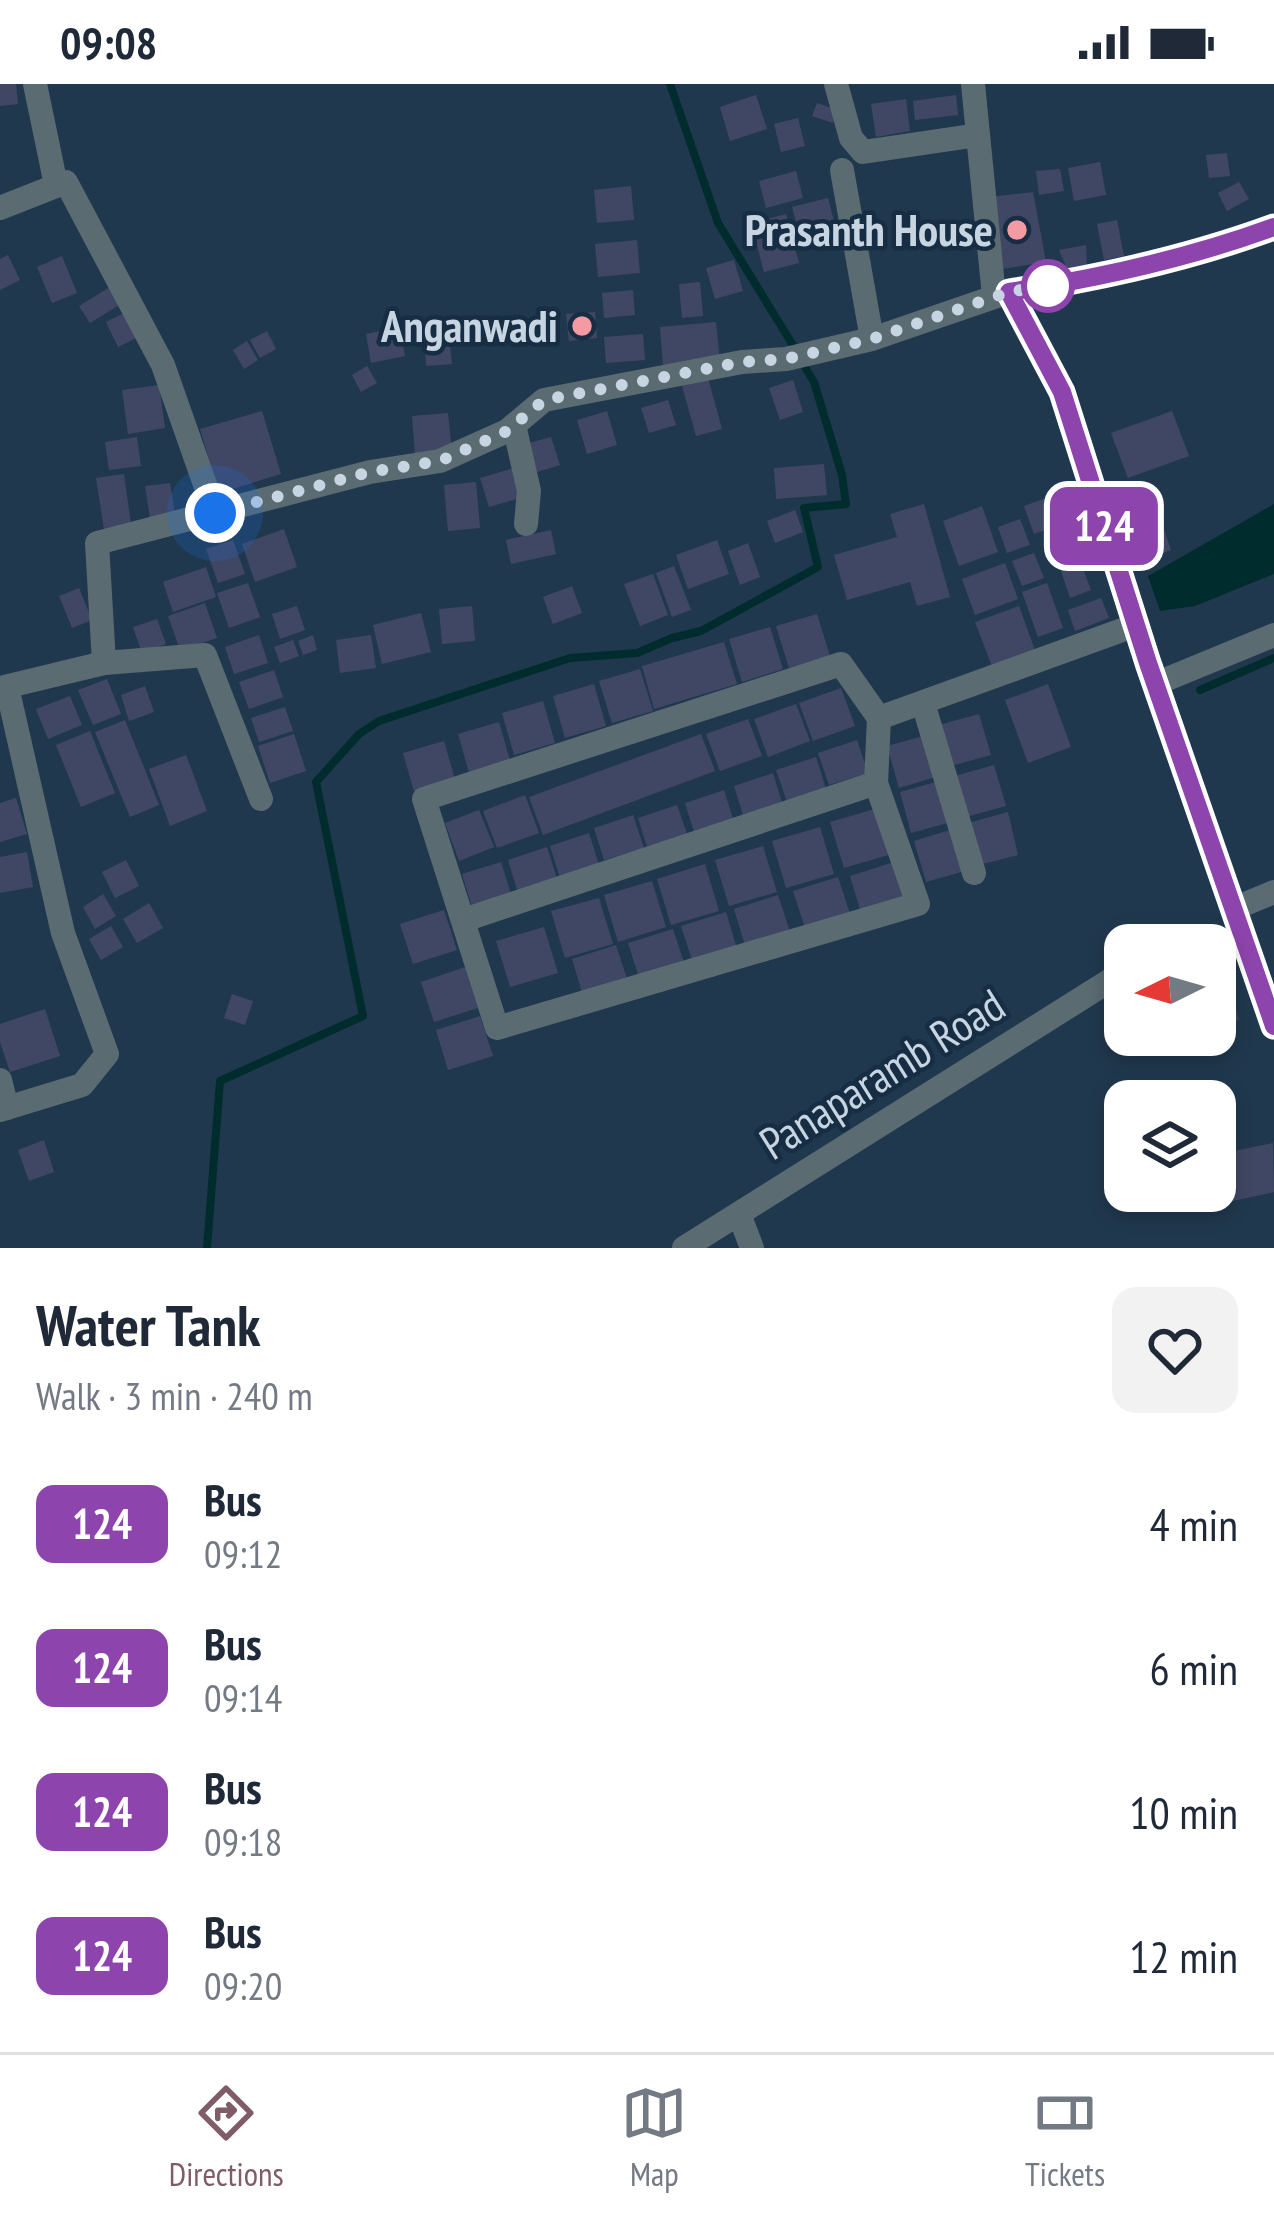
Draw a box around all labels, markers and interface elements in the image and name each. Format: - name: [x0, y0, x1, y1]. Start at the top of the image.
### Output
- text: 09:08: [60, 13, 157, 71]
- place label: Prasanth House: [745, 200, 993, 258]
- marker: Prasanth House: [1004, 217, 1030, 243]
- unlabelled marker: [1023, 261, 1073, 311]
- place label: Anganwadi: [380, 296, 558, 354]
- marker: Anganwadi: [569, 313, 595, 339]
- your location: [185, 483, 245, 543]
- line badge: 124: [1035, 487, 1173, 565]
- text: 124: [1074, 498, 1134, 553]
- north arrow: [1104, 924, 1236, 1056]
- map controls: [1104, 924, 1236, 1212]
- street label: Panaparamb Road: [748, 975, 1015, 1171]
- button: layers: [1104, 1080, 1236, 1212]
- button: heart: [1112, 1287, 1238, 1413]
- text: Water Tank: [36, 1288, 260, 1362]
- text: Walk · 3 min · 240 m: [36, 1370, 313, 1421]
- text: Bus: [204, 1470, 262, 1528]
- text: 4 min: [1149, 1495, 1238, 1553]
- text: 124: [72, 1496, 132, 1551]
- text: 09:12: [204, 1528, 282, 1579]
- text: Bus: [204, 1614, 262, 1672]
- text: 6 min: [1149, 1639, 1238, 1697]
- text: 124: [72, 1640, 132, 1695]
- text: 09:14: [204, 1672, 282, 1723]
- text: Bus: [204, 1758, 262, 1816]
- text: 10 min: [1129, 1783, 1238, 1841]
- text: 124: [72, 1784, 132, 1839]
- text: 09:18: [204, 1816, 282, 1867]
- text: Bus: [204, 1902, 262, 1960]
- text: 12 min: [1129, 1927, 1238, 1985]
- text: 124: [72, 1928, 132, 1983]
- text: 09:20: [204, 1960, 282, 2011]
- tab: Directions: [169, 2080, 284, 2195]
- tab: Map: [621, 2080, 687, 2195]
- tab: Tickets: [1025, 2080, 1105, 2195]

